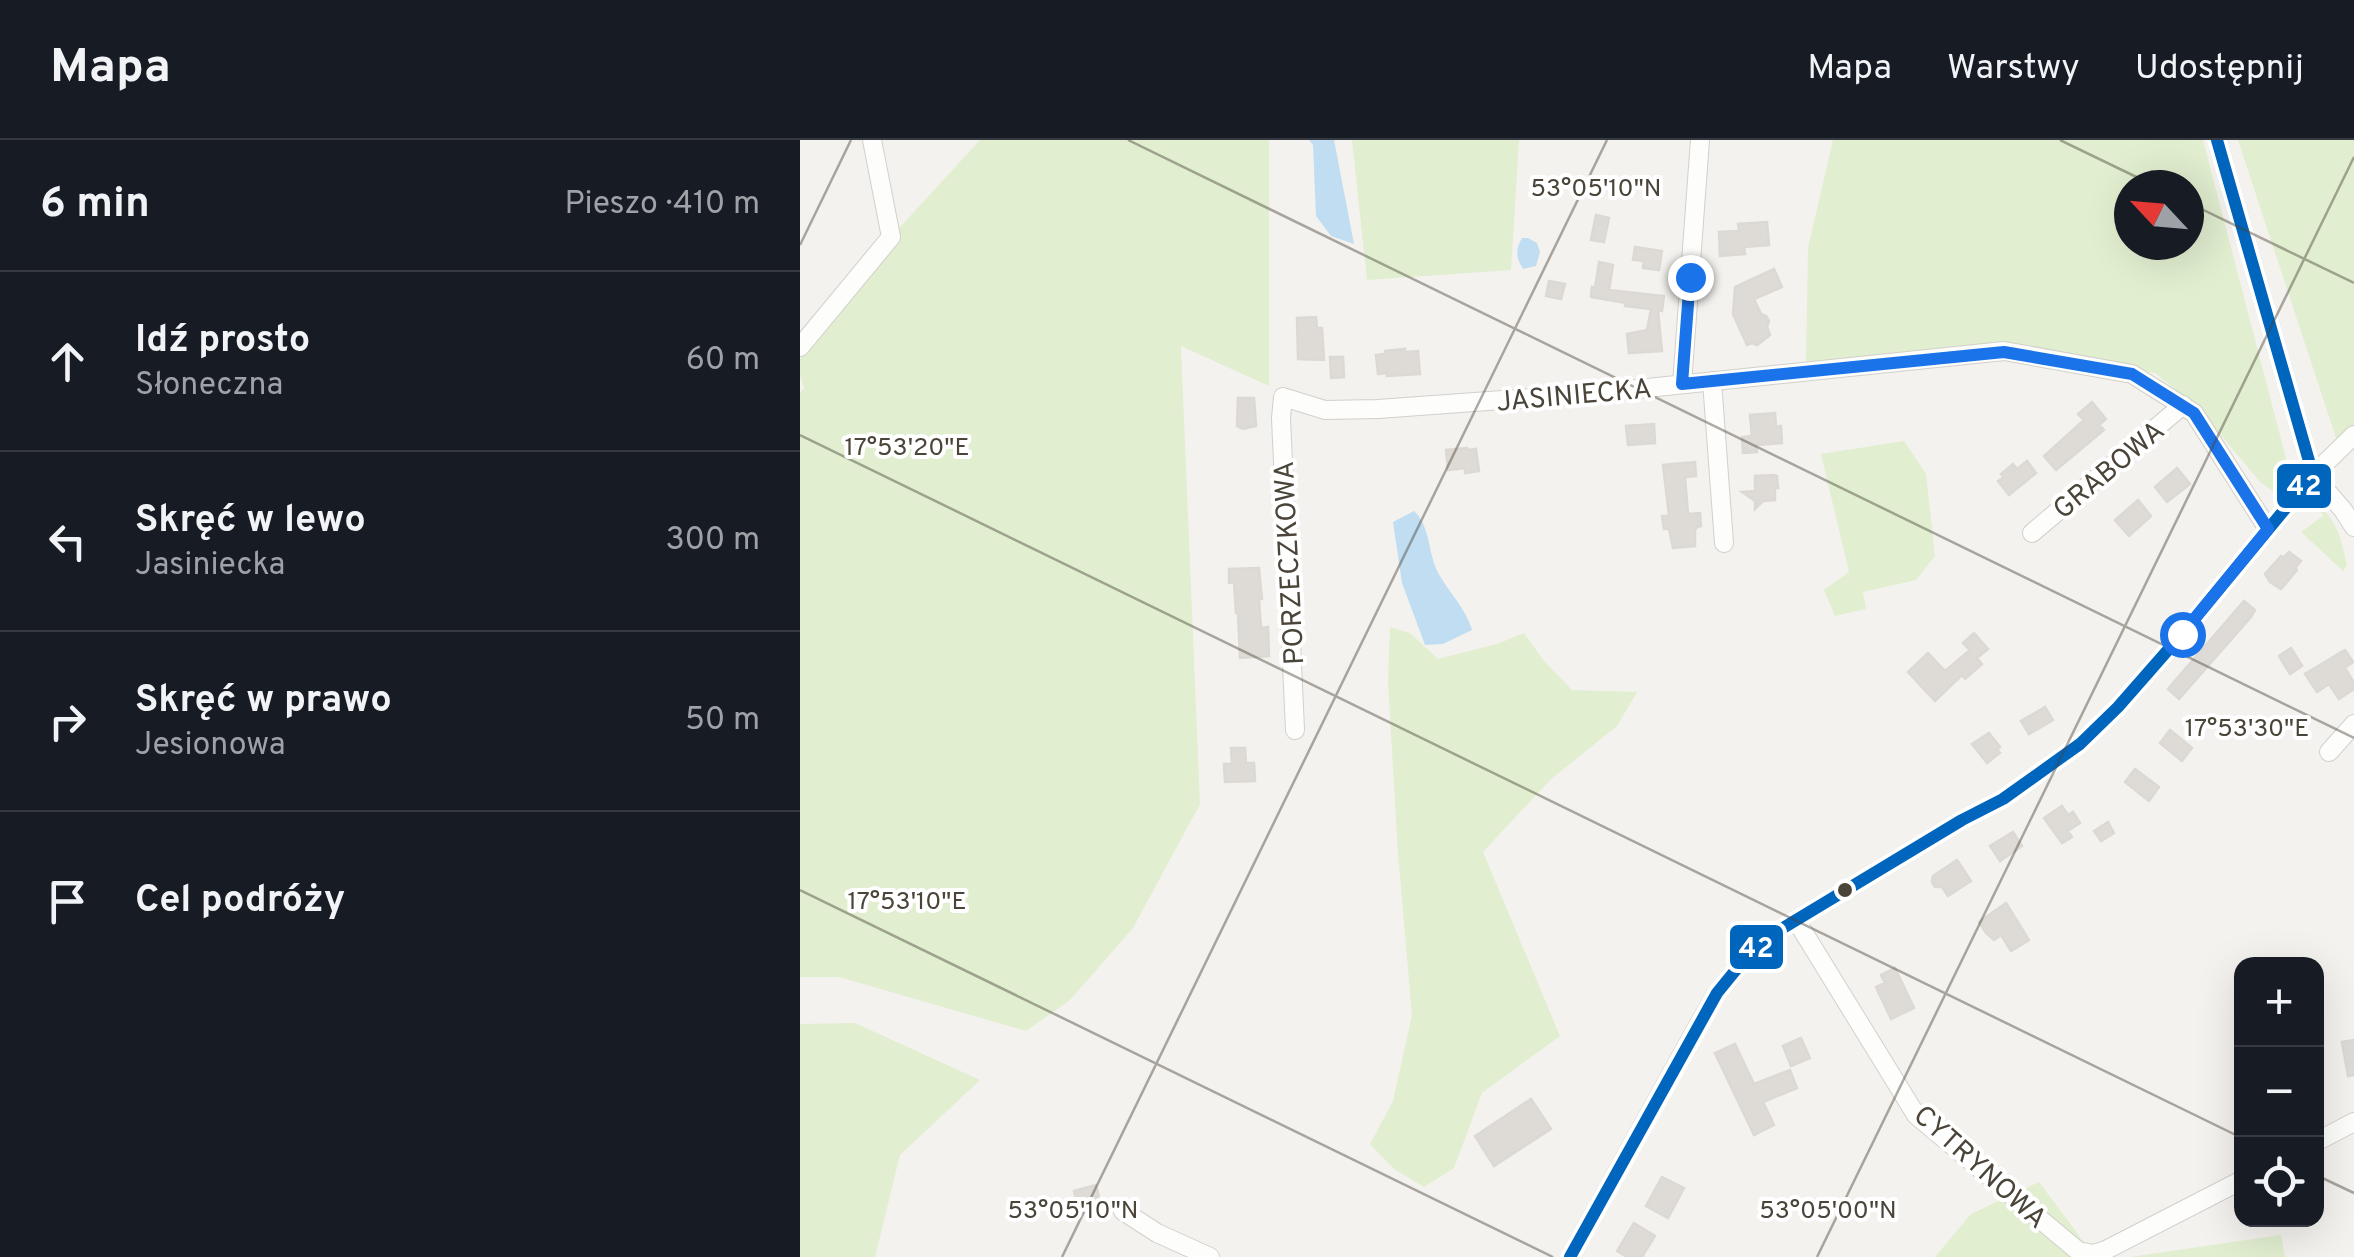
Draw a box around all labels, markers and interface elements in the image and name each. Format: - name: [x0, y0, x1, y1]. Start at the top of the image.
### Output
- text: Mapa: [50, 39, 171, 99]
- text: Mapa: [1807, 47, 1892, 91]
- text: Warstwy: [1947, 47, 2080, 91]
- text: Udostępnij: [2135, 47, 2304, 91]
- north arrow: [2114, 170, 2204, 260]
- text: 53°05'10"N: [1531, 174, 1661, 206]
- text: 6 min: [40, 179, 150, 232]
- text: Pieszo · 410 m: [564, 185, 760, 225]
- route end: [1668, 255, 1714, 301]
- text: Idź prosto: [135, 317, 310, 366]
- icon: ahead: [40, 334, 95, 389]
- text: 60 m: [686, 341, 760, 381]
- text: Słoneczna: [135, 366, 283, 406]
- street label: JASINIECKA: [1495, 372, 1654, 422]
- street label: GRABOWA: [2047, 414, 2173, 528]
- text: 17°53'20"E: [845, 433, 969, 465]
- street label: PORZECZKOWA: [1268, 460, 1314, 666]
- line badge: 42: [2275, 462, 2333, 510]
- text: 42: [2286, 470, 2322, 506]
- text: Skręć w lewo: [135, 497, 366, 546]
- icon: left: [40, 514, 95, 569]
- text: 300 m: [666, 521, 760, 561]
- text: Jasiniecka: [135, 546, 285, 586]
- route start: [2160, 612, 2206, 658]
- text: Skręć w prawo: [135, 677, 392, 726]
- icon: right: [40, 694, 95, 749]
- text: 50 m: [685, 701, 760, 741]
- text: 17°53'30"E: [2185, 714, 2309, 746]
- text: Jesionowa: [135, 726, 286, 766]
- icon: arrive: [40, 874, 95, 929]
- text: Cel podróży: [135, 877, 345, 926]
- unlabelled marker: [1835, 880, 1855, 900]
- text: 17°53'10"E: [848, 887, 966, 919]
- line badge: 42: [1728, 923, 1785, 971]
- text: 42: [1738, 932, 1774, 968]
- map controls: [2234, 957, 2324, 1227]
- button: +: [2234, 957, 2324, 1047]
- button: −: [2234, 1047, 2324, 1137]
- street label: CYTRYNOWA: [1905, 1099, 2053, 1238]
- button: locate: [2234, 1137, 2324, 1227]
- text: 53°05'10"N: [1008, 1196, 1138, 1228]
- text: 53°05'00"N: [1759, 1196, 1897, 1228]

